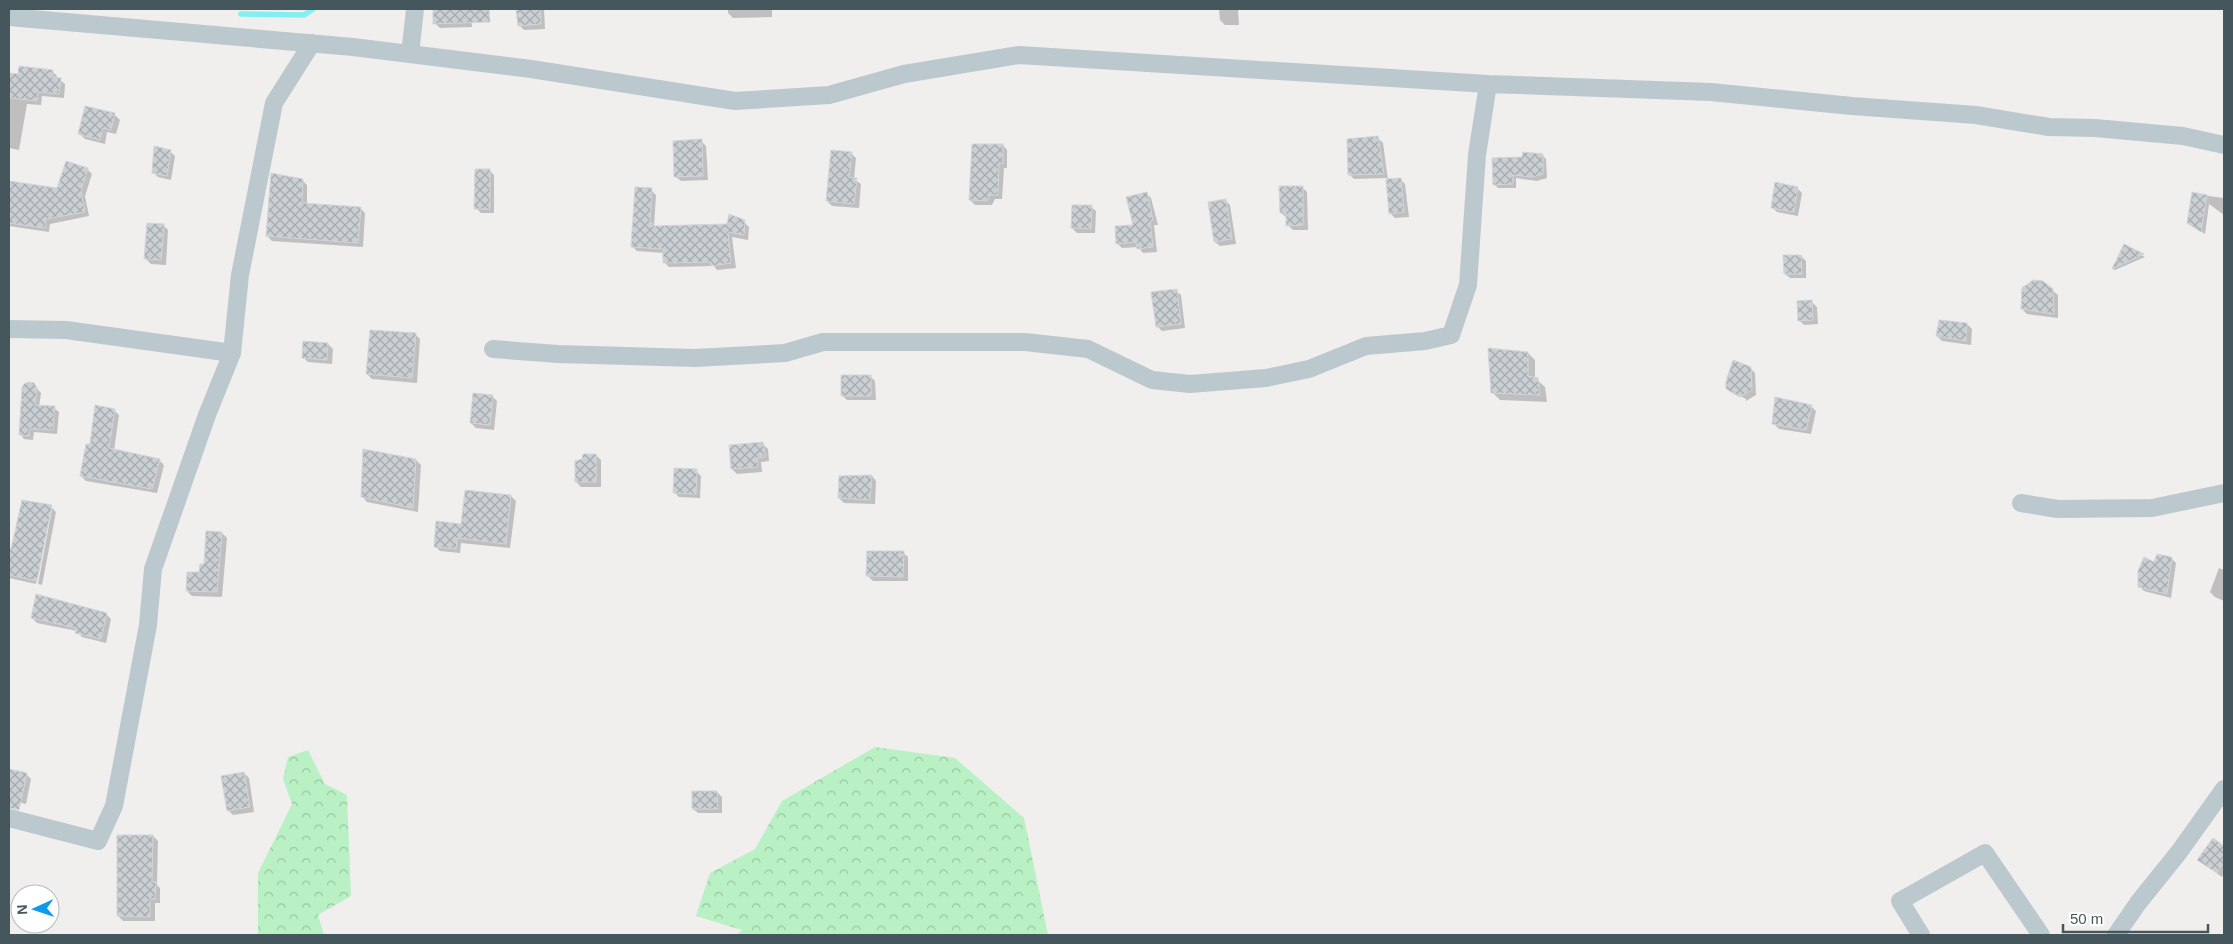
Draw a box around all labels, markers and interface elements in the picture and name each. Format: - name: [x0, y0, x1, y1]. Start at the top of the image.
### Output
- north arrow: [10, 884, 60, 934]
- scale bar: [2063, 902, 2208, 934]
- text: N: [14, 904, 30, 915]
- text: 50 m: [2070, 910, 2103, 927]

